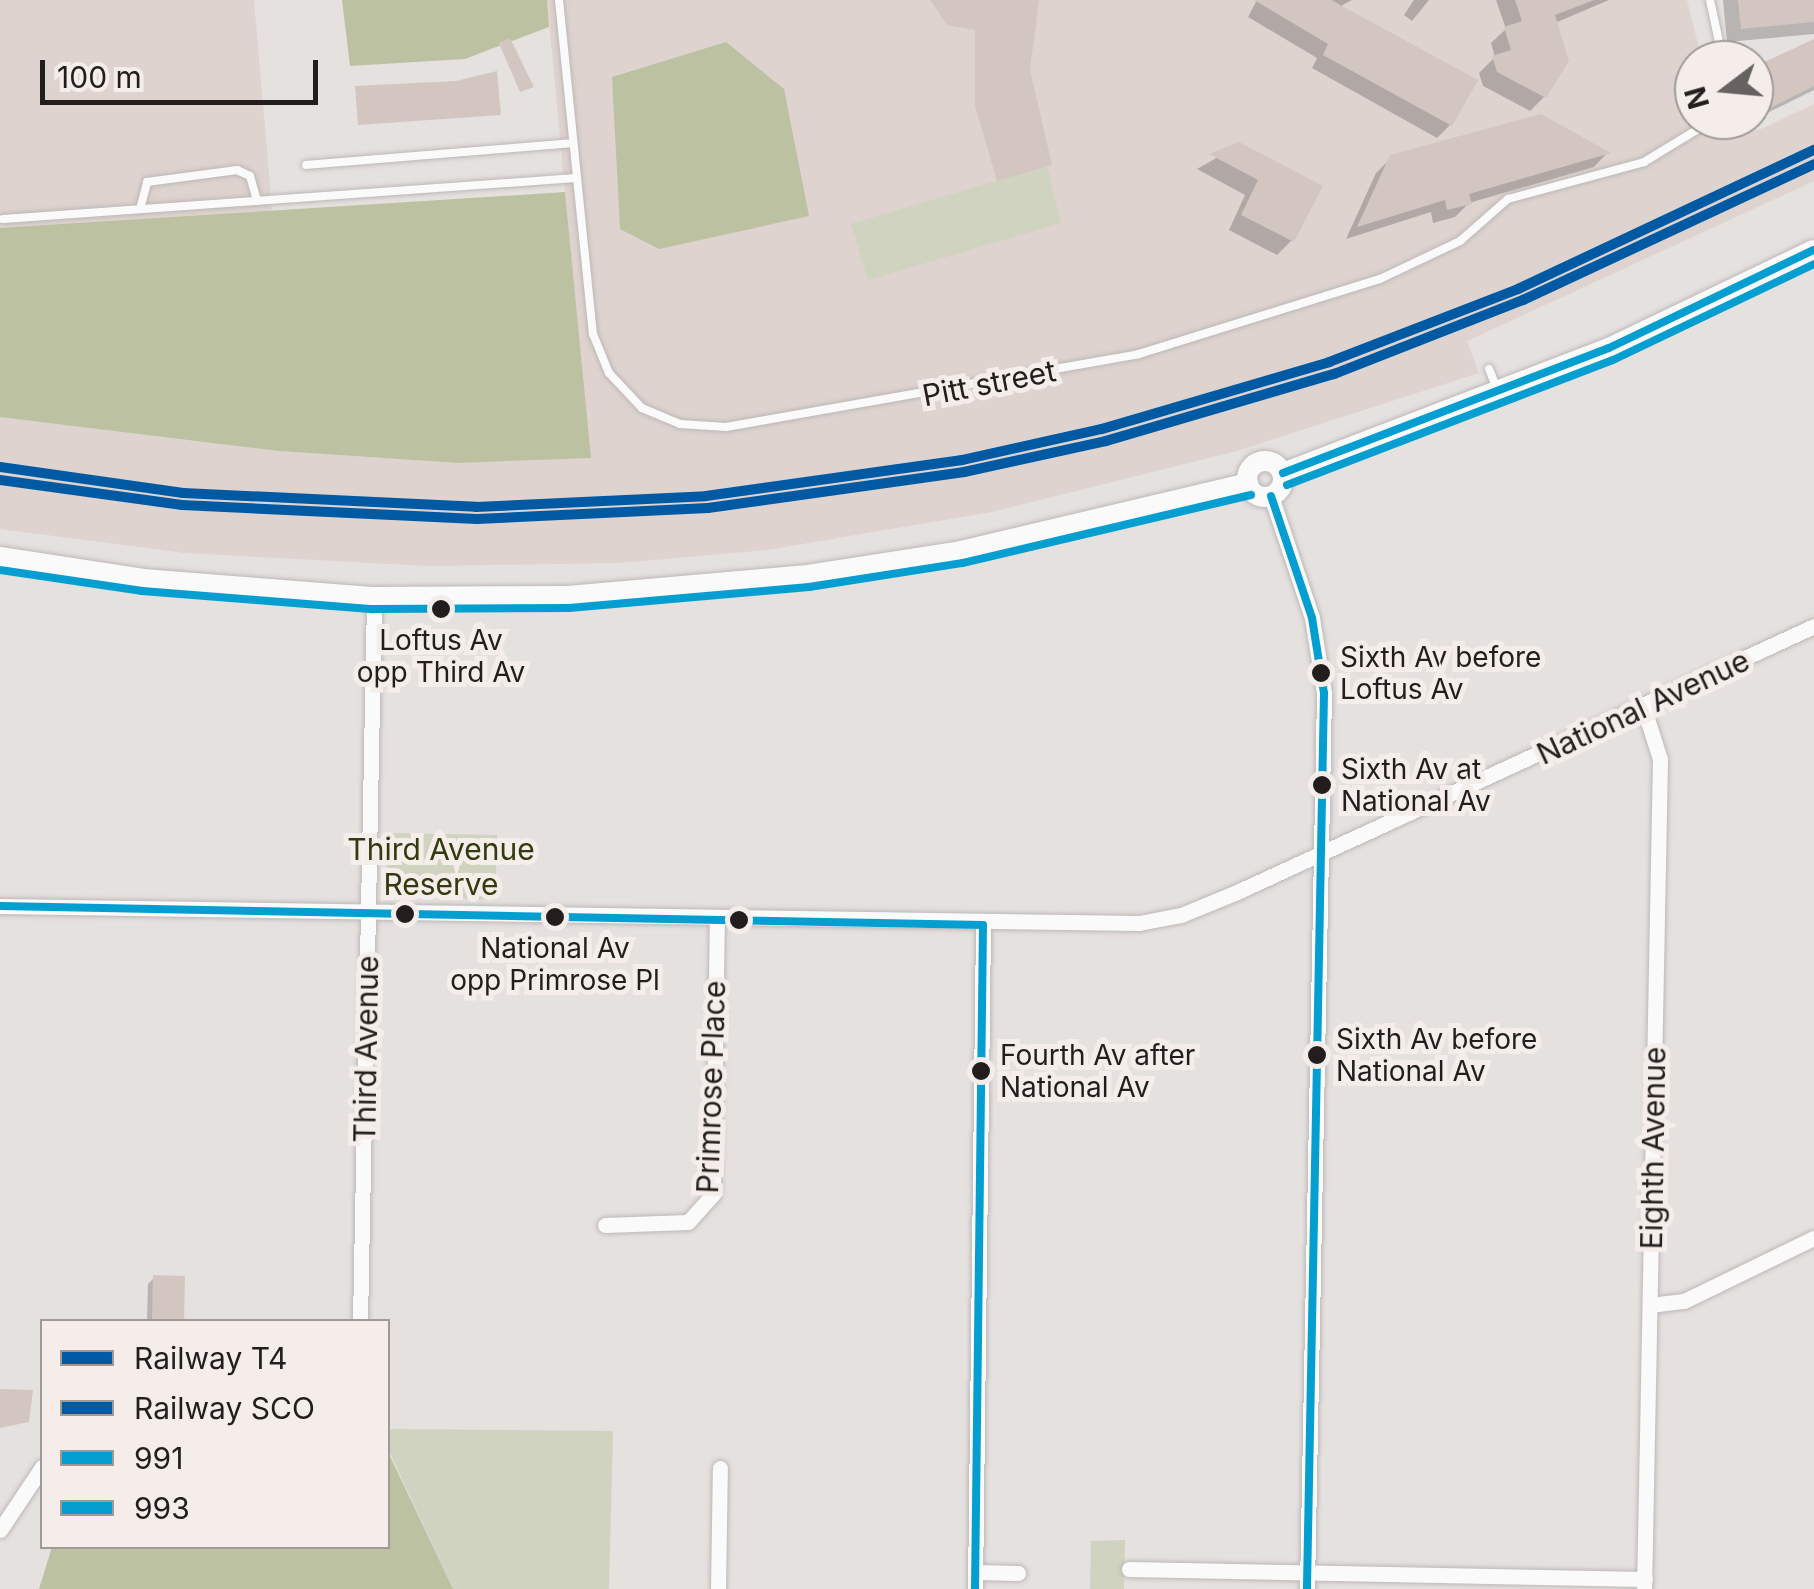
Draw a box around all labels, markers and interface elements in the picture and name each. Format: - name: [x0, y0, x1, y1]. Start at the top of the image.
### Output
- scale bar: [45, 40, 322, 102]
- north arrow: [1674, 40, 1774, 140]
- text: 100 m: [57, 59, 142, 95]
- text: N: [1678, 83, 1716, 113]
- street label: Pitt street: [919, 352, 1059, 414]
- marker: Loftus Av opp Third Av: [431, 599, 451, 619]
- place label: Loftus Av opp Third Av: [357, 623, 525, 689]
- place label: Sixth Av before Loftus Av: [1340, 640, 1541, 706]
- street label: National Avenue: [1531, 642, 1755, 772]
- marker: Sixth Av before Loftus Av: [1311, 663, 1331, 683]
- place label: Sixth Av at National Av: [1341, 752, 1491, 818]
- marker: Sixth Av at National Av: [1312, 775, 1332, 795]
- park label: Third Avenue Reserve: [347, 831, 535, 902]
- unlabelled marker: [395, 904, 415, 924]
- marker: National Av opp Primrose Pl: [545, 907, 565, 927]
- unlabelled marker: [729, 910, 749, 930]
- place label: National Av opp Primrose Pl: [450, 931, 660, 997]
- street label: Third Avenue: [346, 955, 386, 1143]
- street label: Primrose Place: [689, 980, 733, 1194]
- place label: Sixth Av before National Av: [1336, 1022, 1537, 1088]
- place label: Fourth Av after National Av: [1000, 1038, 1195, 1104]
- marker: Sixth Av before National Av: [1307, 1045, 1327, 1065]
- street label: Eighth Avenue: [1633, 1046, 1673, 1250]
- marker: Fourth Av after National Av: [971, 1061, 991, 1081]
- legend: [40, 1319, 390, 1549]
- text: Railway T4: [134, 1340, 288, 1376]
- text: Railway SCO: [134, 1390, 315, 1426]
- text: 991: [134, 1440, 183, 1476]
- text: 993: [134, 1490, 190, 1526]

